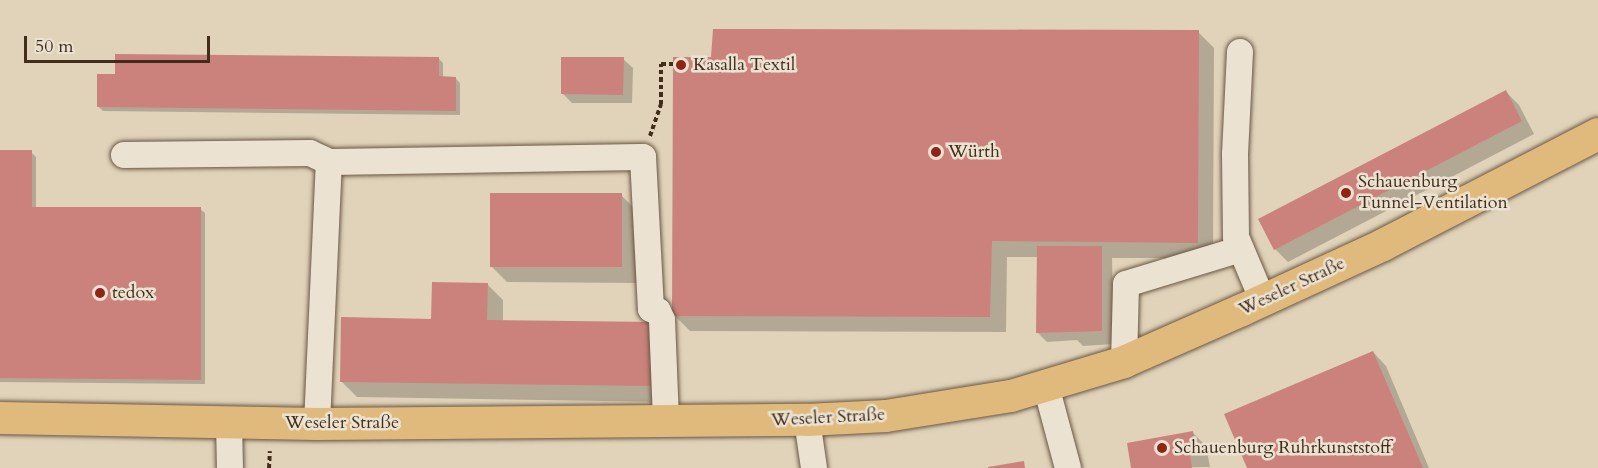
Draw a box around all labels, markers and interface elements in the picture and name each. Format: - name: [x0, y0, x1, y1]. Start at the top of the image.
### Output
- scale bar: [27, 24, 213, 62]
- text: 50 m: [35, 34, 74, 59]
- place label: Kasalla Textil: [693, 54, 795, 76]
- marker: Kasalla Textil: [674, 58, 688, 72]
- place label: Würth: [948, 141, 1000, 163]
- marker: Würth: [929, 145, 943, 159]
- place label: Schauenburg Tunnel-Ventilation: [1358, 172, 1508, 214]
- marker: Schauenburg Tunnel-Ventilation: [1339, 186, 1353, 200]
- street label: Weseler Straße: [1236, 253, 1348, 321]
- place label: tedox: [112, 282, 154, 304]
- marker: tedox: [93, 286, 107, 300]
- street label: Weseler Straße: [770, 404, 886, 432]
- street label: Weseler Straße: [285, 412, 399, 434]
- place label: Schauenburg Ruhrkunststoff: [1174, 437, 1391, 459]
- marker: Schauenburg Ruhrkunststoff: [1155, 441, 1169, 455]

